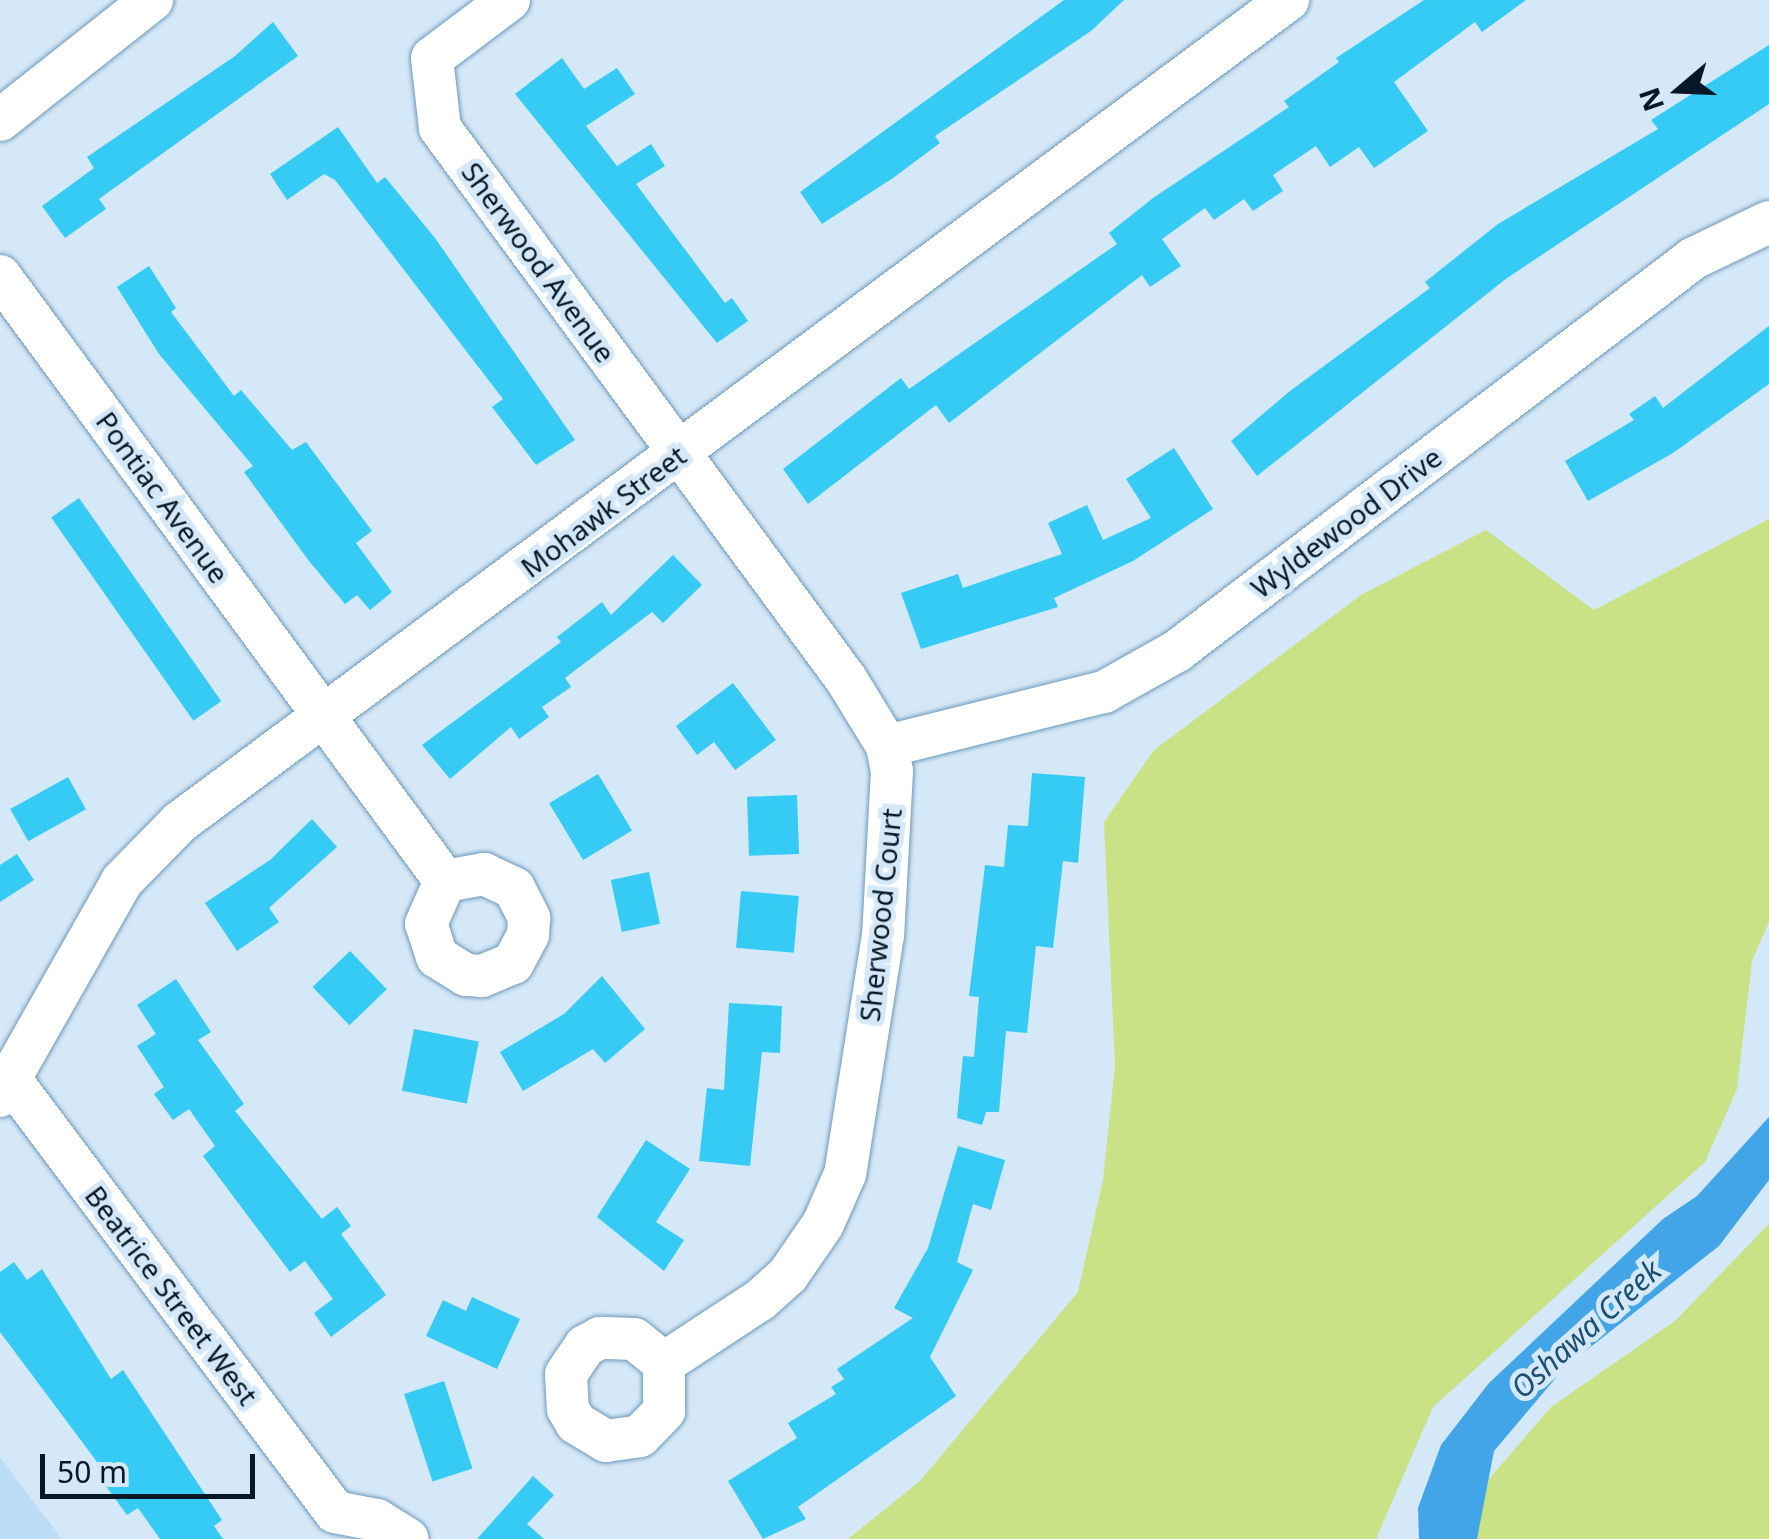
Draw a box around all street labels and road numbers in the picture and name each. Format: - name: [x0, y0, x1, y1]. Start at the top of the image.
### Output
- street label: Sherwood Avenue: [455, 156, 623, 368]
- street label: Pontiac Avenue: [90, 405, 236, 589]
- street label: Mohawk Street: [514, 438, 692, 584]
- street label: Wyldewood Drive: [1244, 439, 1448, 605]
- street label: Sherwood Court: [852, 807, 908, 1023]
- street label: Beatrice Street West: [79, 1179, 265, 1411]

